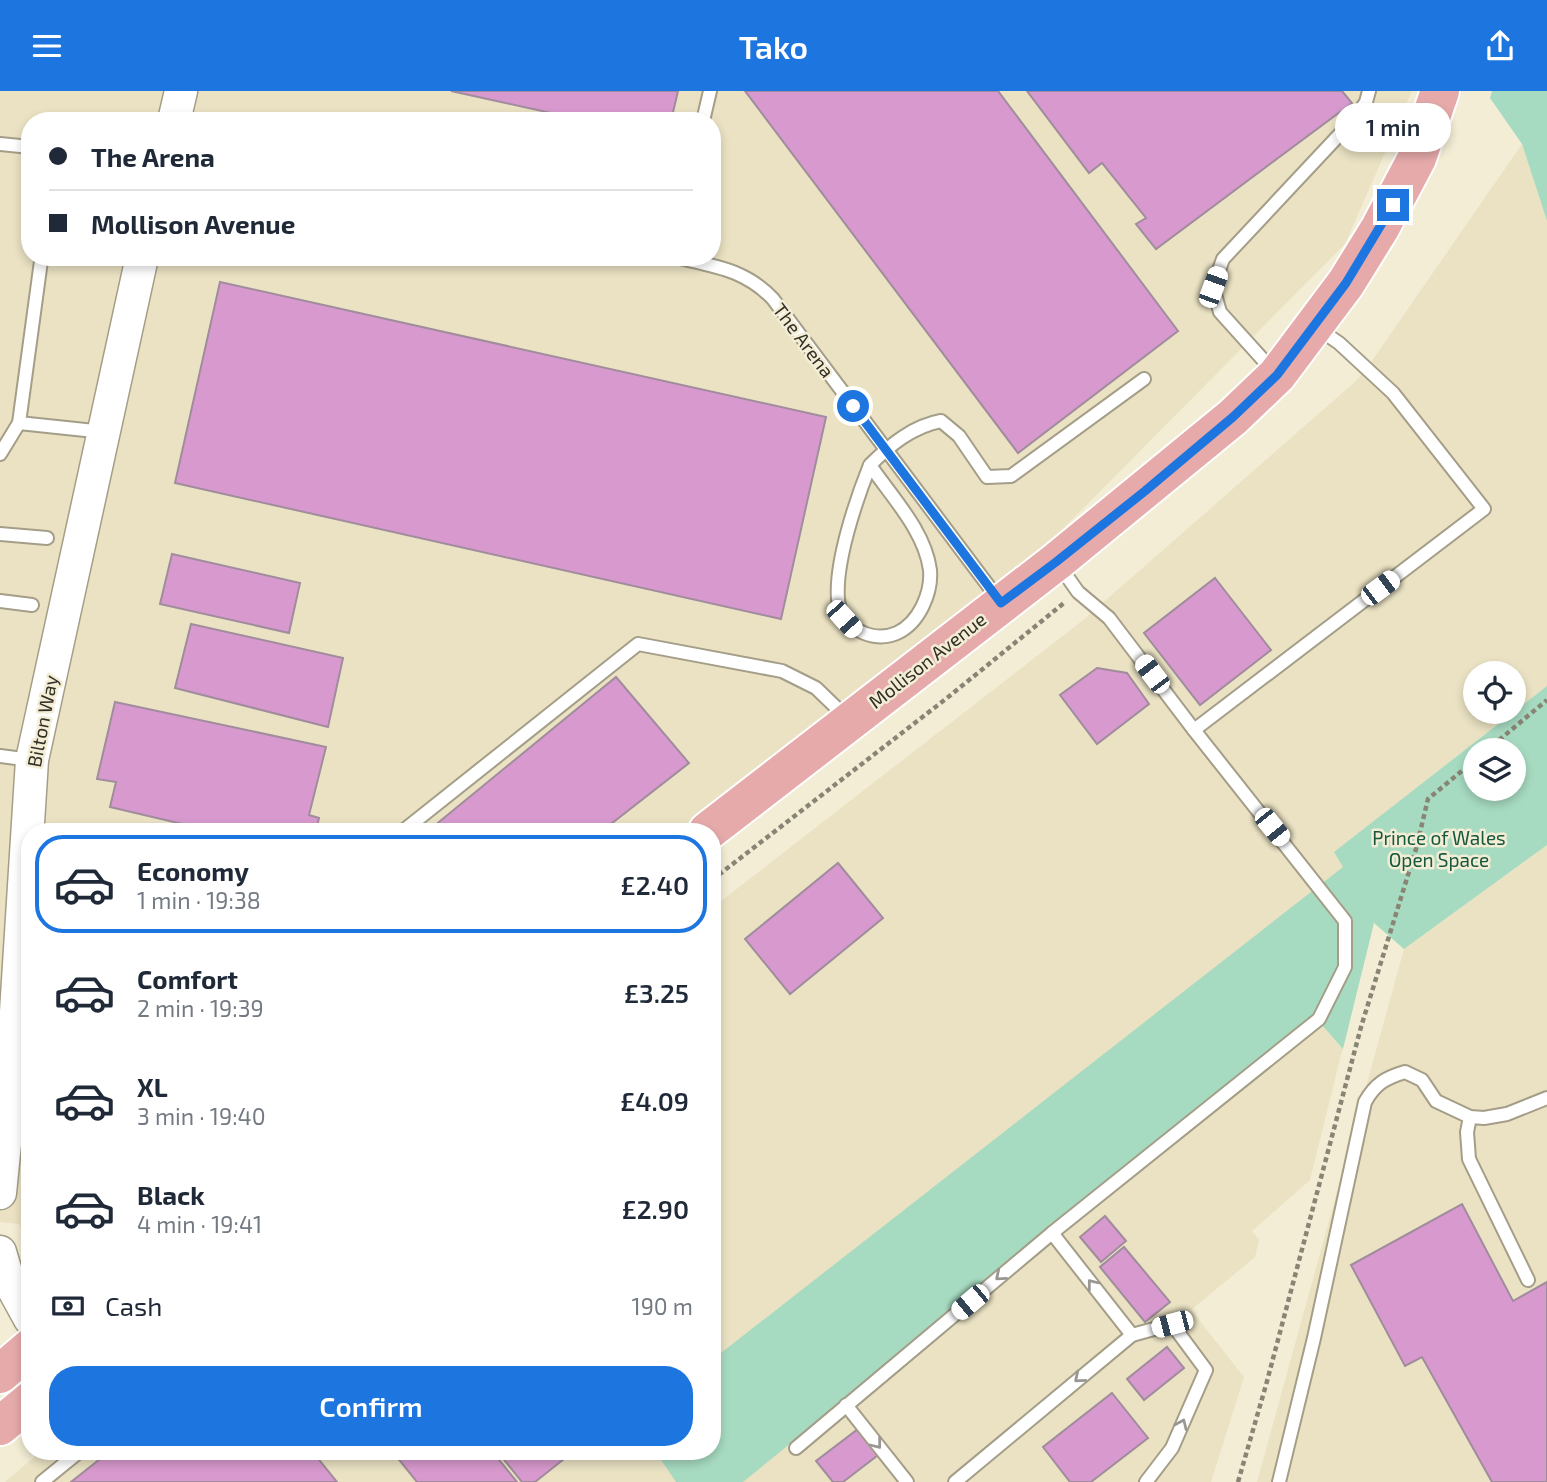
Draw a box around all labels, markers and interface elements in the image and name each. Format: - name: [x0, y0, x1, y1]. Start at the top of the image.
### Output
- icon: menu: [28, 27, 66, 65]
- text: Tako: [739, 27, 808, 65]
- icon: share: [1481, 27, 1519, 65]
- callout: 1 min: [1335, 103, 1451, 152]
- text: 1 min: [1366, 113, 1420, 141]
- text: The Arena: [91, 141, 215, 172]
- route end: [1377, 189, 1409, 221]
- text: Mollison Avenue: [91, 208, 295, 239]
- car: [1196, 264, 1231, 310]
- street label: The Arena: [769, 298, 839, 382]
- route start: [837, 390, 869, 422]
- car: [1357, 567, 1404, 609]
- car: [823, 596, 866, 642]
- street label: Mollison Avenue: [864, 607, 990, 713]
- car: [1131, 651, 1174, 697]
- map controls: [1463, 661, 1526, 801]
- button: locate: [1463, 661, 1526, 724]
- street label: Bilton Way: [22, 673, 62, 769]
- button: layers: [1463, 738, 1526, 801]
- car: [1251, 804, 1294, 850]
- park label: Prince of Wales Open Space: [1372, 826, 1506, 871]
- icon: car: [53, 853, 116, 916]
- text: Economy: [137, 855, 249, 886]
- text: £2.40: [621, 869, 689, 900]
- text: 1 min · 19:38: [137, 886, 261, 914]
- icon: car: [53, 961, 116, 1024]
- text: Comfort: [137, 963, 238, 994]
- text: £3.25: [624, 977, 689, 1008]
- text: 2 min · 19:39: [137, 994, 264, 1022]
- icon: car: [53, 1069, 116, 1132]
- text: XL: [137, 1071, 168, 1102]
- text: £4.09: [620, 1085, 689, 1116]
- text: 3 min · 19:40: [137, 1102, 266, 1130]
- icon: car: [53, 1177, 116, 1240]
- text: Black: [137, 1179, 205, 1210]
- text: £2.90: [622, 1193, 689, 1224]
- text: 4 min · 19:41: [137, 1210, 262, 1238]
- one-way arrow: [995, 1268, 1008, 1281]
- one-way arrow: [1088, 1279, 1100, 1292]
- car: [948, 1280, 993, 1324]
- icon: cash: [49, 1287, 87, 1325]
- text: Cash: [105, 1290, 162, 1321]
- text: 190 m: [632, 1292, 693, 1320]
- car: [1149, 1308, 1196, 1340]
- button: Confirm: [49, 1366, 693, 1446]
- one-way arrow: [1075, 1370, 1088, 1382]
- one-way arrow: [1174, 1419, 1188, 1432]
- one-way arrow: [868, 1436, 881, 1448]

